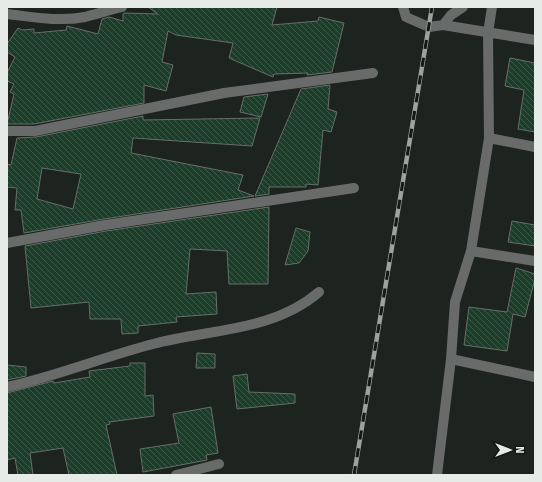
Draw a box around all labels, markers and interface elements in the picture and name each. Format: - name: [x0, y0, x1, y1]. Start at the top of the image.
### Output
- north arrow: [490, 430, 530, 470]
- text: N: [513, 446, 526, 454]

